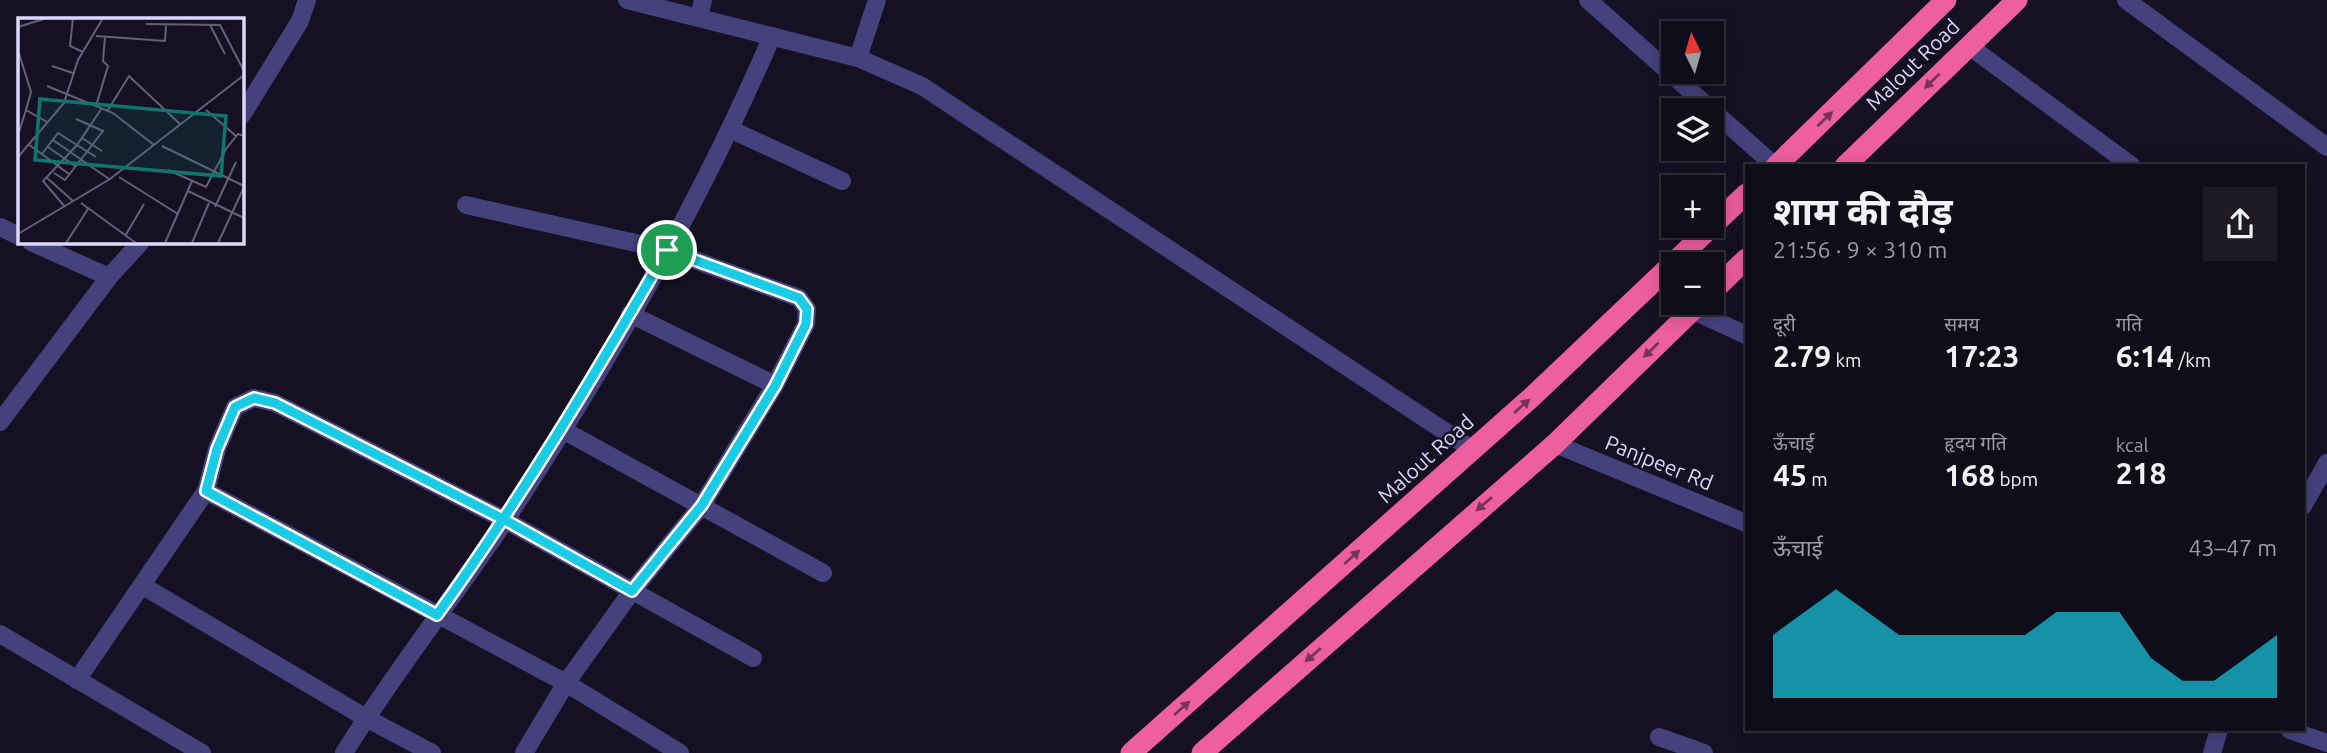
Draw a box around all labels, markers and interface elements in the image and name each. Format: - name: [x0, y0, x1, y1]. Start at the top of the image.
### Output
- street label: Malout Road: [1861, 14, 1964, 115]
- inset map: [18, 18, 243, 243]
- north arrow: [1661, 21, 1724, 84]
- map controls: [1661, 21, 1724, 315]
- one-way arrow: [1924, 73, 1941, 89]
- button: layers: [1661, 98, 1724, 161]
- one-way arrow: [1816, 110, 1833, 127]
- button: +: [1661, 175, 1724, 238]
- button: share: [2203, 187, 2277, 261]
- text: शाम की दौड़: [1773, 190, 1953, 232]
- pin: [637, 220, 697, 280]
- icon: arrive: [648, 231, 686, 269]
- text: 21:56 · 9 × 310 m: [1773, 237, 1947, 262]
- button: −: [1661, 252, 1724, 315]
- text: दूरी: [1773, 313, 1796, 335]
- text: समय: [1944, 313, 1980, 335]
- text: गति: [2116, 313, 2142, 335]
- text: 2.79: [1773, 339, 1831, 373]
- text: 17:23: [1944, 339, 2019, 373]
- text: 6:14: [2116, 339, 2174, 373]
- one-way arrow: [1643, 342, 1660, 359]
- text: km: [1831, 349, 1861, 371]
- text: /km: [2174, 349, 2211, 371]
- one-way arrow: [1513, 398, 1530, 414]
- street label: Malout Road: [1373, 409, 1478, 507]
- street label: Panjpeer Rd: [1602, 430, 1717, 495]
- text: ऊँचाई: [1773, 432, 1814, 454]
- text: हृदय गति: [1944, 432, 2007, 454]
- text: kcal: [2116, 434, 2148, 456]
- text: 218: [2116, 456, 2166, 490]
- text: 45: [1773, 458, 1807, 492]
- text: 168: [1944, 458, 1995, 492]
- text: m: [1807, 468, 1828, 490]
- text: bpm: [1995, 468, 2038, 490]
- one-way arrow: [1475, 496, 1493, 512]
- text: ऊँचाई: [1773, 535, 1823, 560]
- text: 43–47 m: [2189, 535, 2277, 560]
- one-way arrow: [1343, 549, 1361, 565]
- one-way arrow: [1305, 647, 1322, 662]
- one-way arrow: [1173, 700, 1191, 716]

